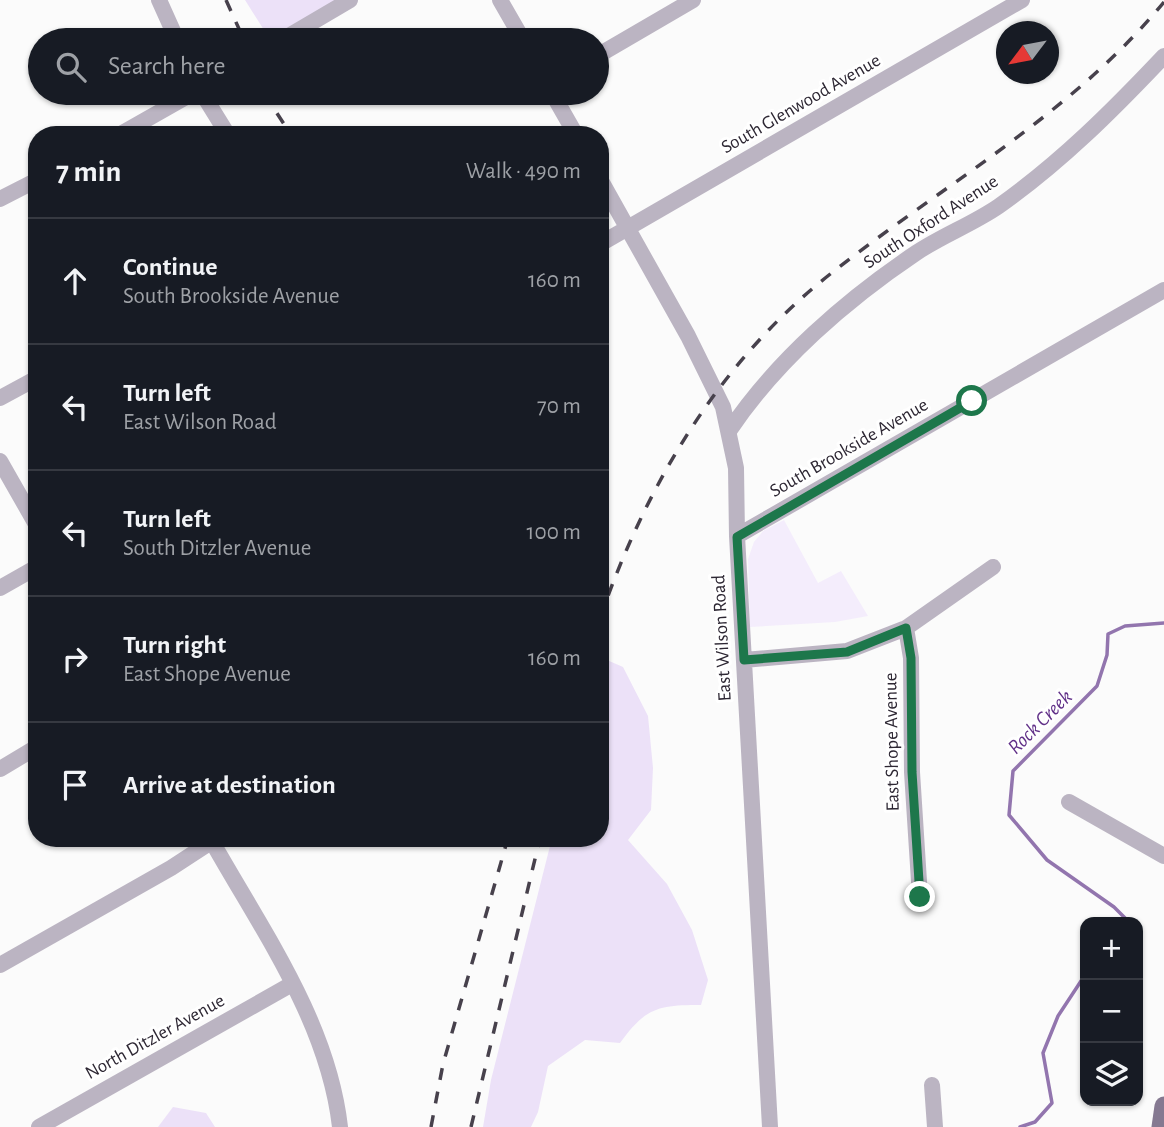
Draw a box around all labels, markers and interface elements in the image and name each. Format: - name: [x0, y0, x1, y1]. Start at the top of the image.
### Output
- north arrow: [996, 21, 1059, 84]
- search box: [28, 28, 609, 105]
- icon: search: [52, 48, 90, 86]
- street label: South Glenwood Avenue: [718, 51, 884, 157]
- text: Search here: [108, 53, 226, 79]
- text: 7 min: [56, 157, 121, 187]
- text: Walk · 490 m: [466, 160, 581, 183]
- street label: South Oxford Avenue: [860, 172, 1002, 272]
- text: Continue: [123, 254, 218, 280]
- icon: ahead: [56, 262, 94, 300]
- text: 160 m: [528, 269, 581, 292]
- text: South Brookside Avenue: [123, 285, 340, 308]
- text: Turn left: [123, 380, 211, 406]
- route start: [956, 385, 987, 416]
- icon: left: [56, 388, 94, 426]
- text: 70 m: [537, 395, 581, 418]
- street label: South Brookside Avenue: [767, 395, 931, 501]
- text: East Wilson Road: [123, 411, 277, 434]
- text: Turn left: [123, 506, 211, 532]
- icon: left: [56, 514, 94, 552]
- text: 100 m: [527, 521, 581, 544]
- text: South Ditzler Avenue: [123, 537, 311, 560]
- street label: East Wilson Road: [709, 574, 735, 702]
- text: Turn right: [123, 632, 226, 658]
- icon: right: [56, 640, 94, 678]
- text: 160 m: [528, 647, 581, 670]
- text: East Shope Avenue: [123, 663, 291, 686]
- street label: East Shope Avenue: [881, 672, 903, 812]
- water label: Rock Creek: [1004, 686, 1076, 758]
- icon: arrive: [56, 766, 94, 804]
- text: Arrive at destination: [123, 772, 336, 798]
- route end: [904, 881, 935, 912]
- map controls: [1080, 917, 1143, 1106]
- button: +: [1080, 917, 1143, 980]
- button: −: [1080, 980, 1143, 1043]
- street label: North Ditzler Avenue: [82, 991, 228, 1083]
- button: layers: [1080, 1043, 1143, 1106]

